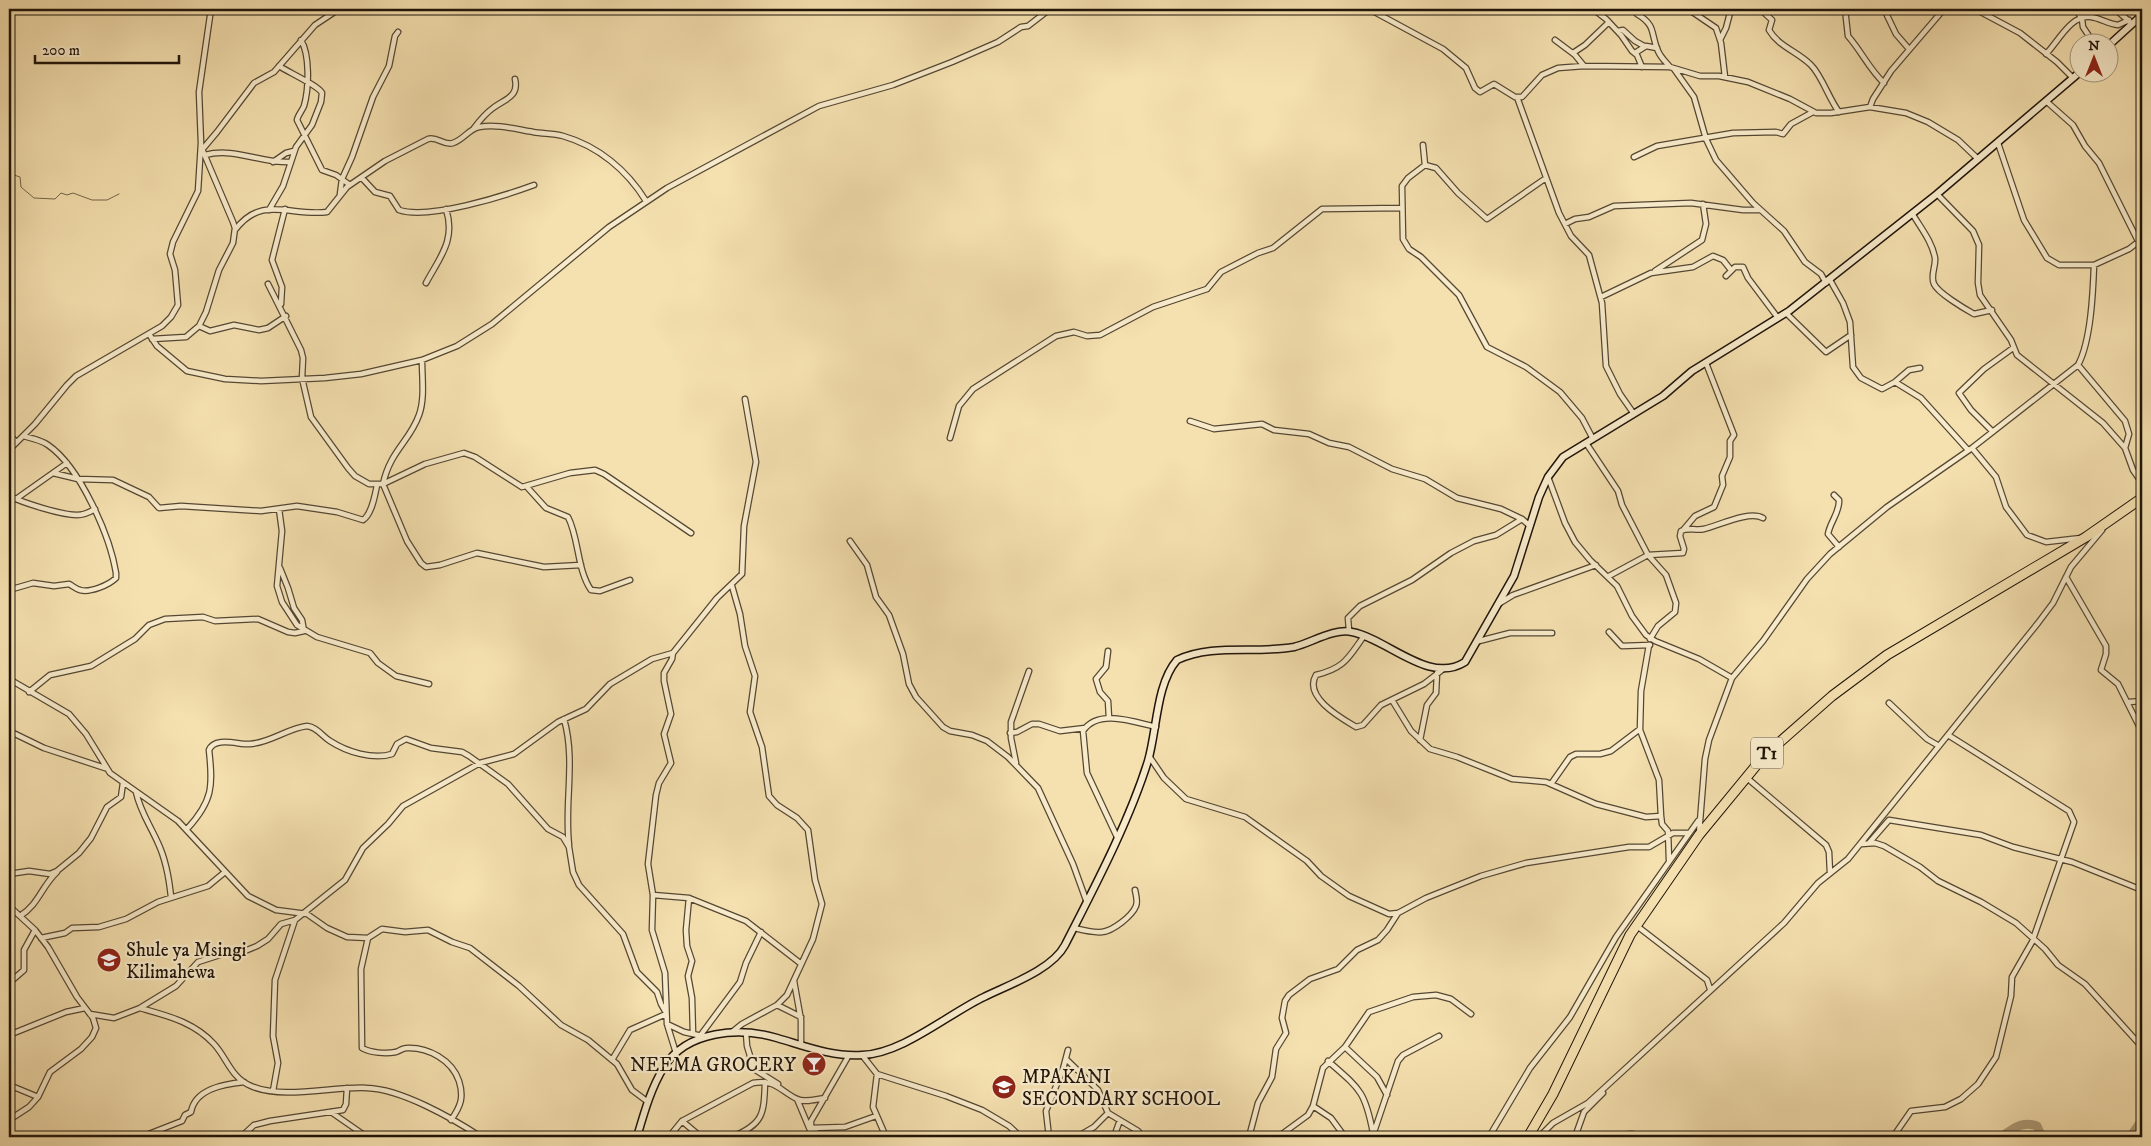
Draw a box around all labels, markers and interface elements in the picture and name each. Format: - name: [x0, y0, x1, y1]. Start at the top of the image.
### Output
- scale bar: [35, 32, 179, 64]
- north arrow: [2068, 32, 2118, 82]
- text: N: [2088, 37, 2100, 55]
- text: 200 m: [42, 41, 80, 60]
- road number: T1: [1751, 738, 1783, 768]
- place label: Shule ya Msingi Kilimahewa: [126, 939, 247, 984]
- school or university icon: Shule ya Msingi Kilimahewa: [96, 947, 122, 973]
- bar icon: NEEMA GROCERY: [801, 1051, 827, 1077]
- place label: NEEMA GROCERY: [630, 1054, 797, 1077]
- place label: MPAKANI SECONDARY SCHOOL: [1022, 1066, 1220, 1111]
- school or university icon: MPAKANI SECONDARY SCHOOL: [991, 1074, 1017, 1100]

